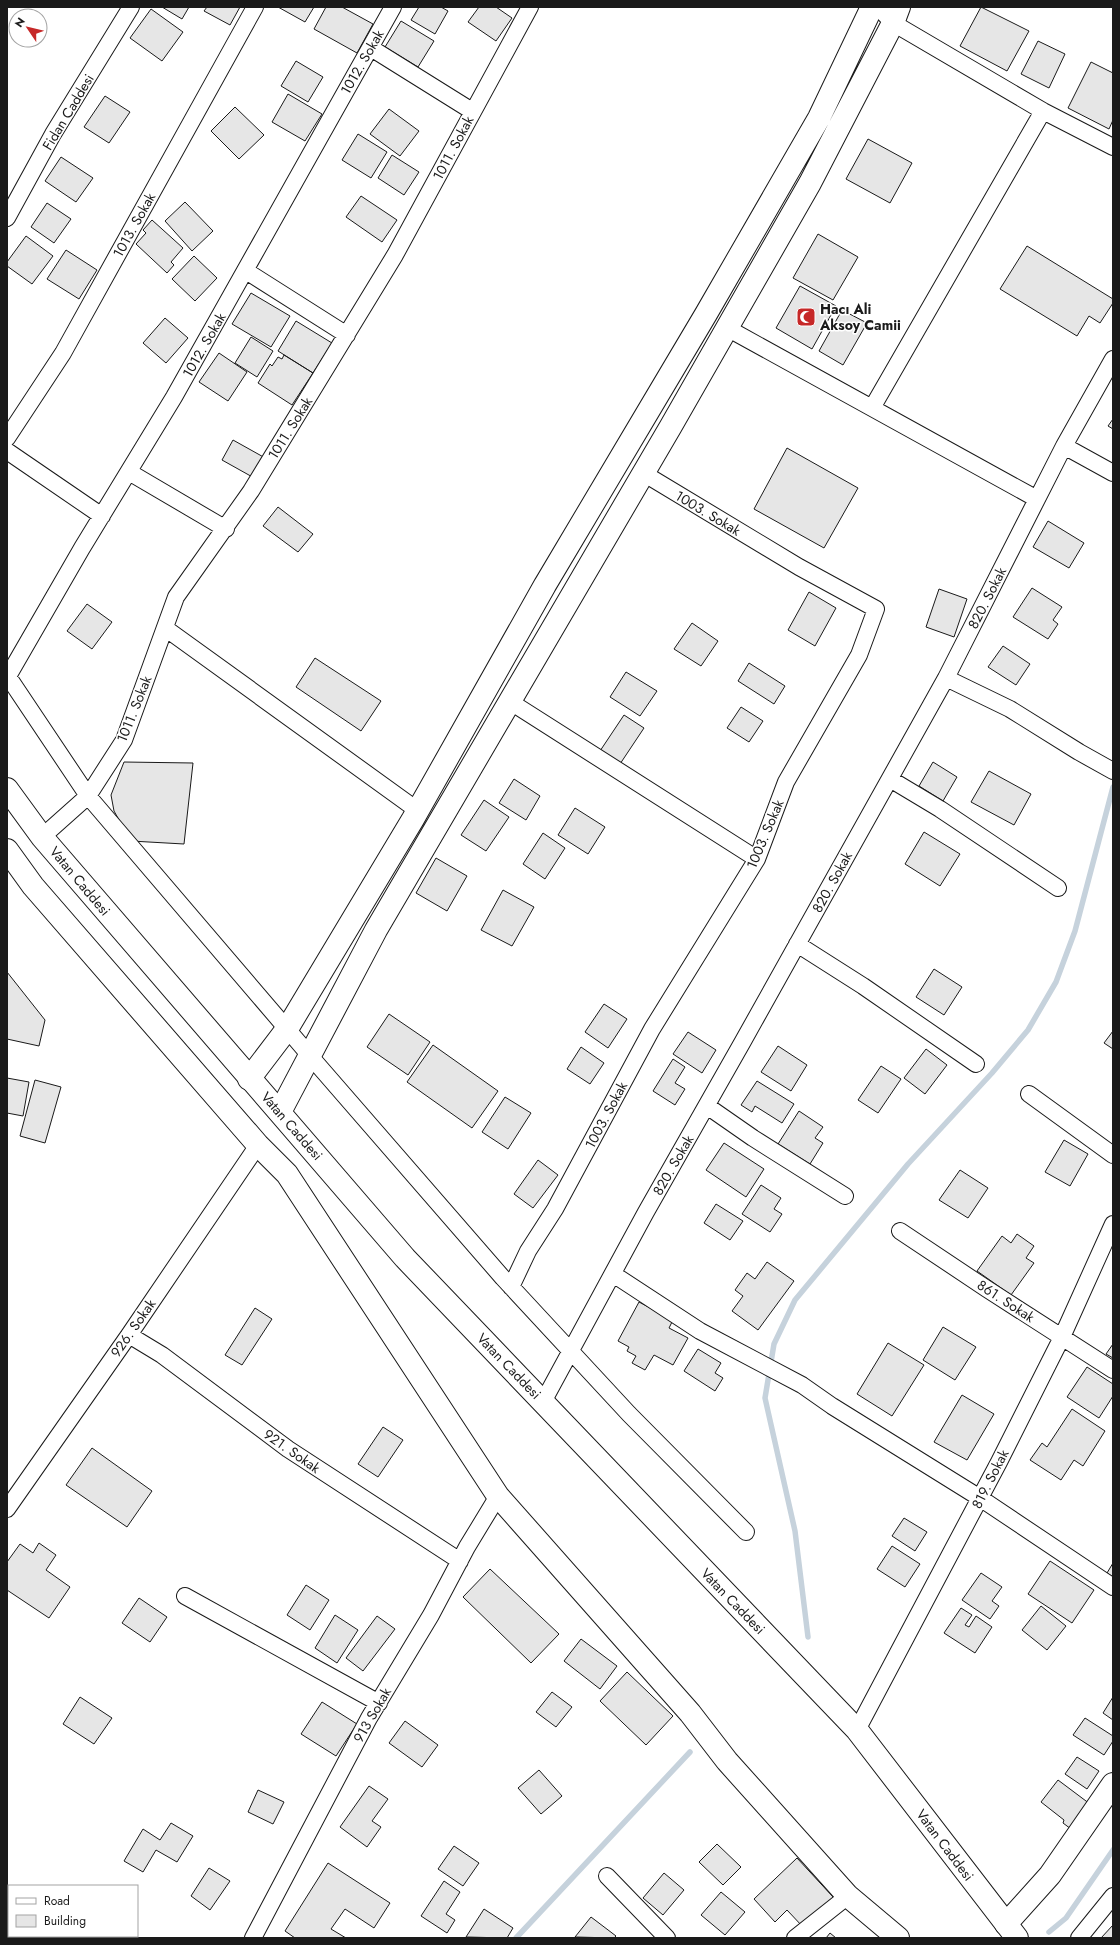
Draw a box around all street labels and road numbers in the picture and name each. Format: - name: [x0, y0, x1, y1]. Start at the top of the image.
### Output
- street label: 1012. Sokak: [335, 25, 389, 98]
- street label: Fidan Caddesi: [37, 70, 99, 154]
- street label: 1011. Sokak: [428, 112, 479, 184]
- street label: 1013. Sokak: [108, 188, 160, 261]
- street label: 1012. Sokak: [177, 308, 231, 381]
- street label: 1011. Sokak: [263, 392, 317, 463]
- street label: 1003. Sokak: [671, 486, 745, 541]
- street label: 820. Sokak: [963, 563, 1011, 632]
- street label: 1011. Sokak: [112, 672, 157, 745]
- street label: 1003. Sokak: [741, 796, 789, 872]
- street label: Vatan Caddesi: [45, 842, 115, 920]
- street label: 820. Sokak: [807, 847, 857, 916]
- street label: 1003. Sokak: [580, 1077, 632, 1152]
- street label: Vatan Caddesi: [257, 1087, 327, 1165]
- street label: 820. Sokak: [648, 1130, 699, 1199]
- street label: 861. Sokak: [973, 1275, 1039, 1327]
- street label: 926. Sokak: [106, 1294, 161, 1361]
- street label: Vatan Caddesi: [472, 1328, 546, 1404]
- street label: 921. Sokak: [260, 1424, 325, 1478]
- street label: 819. Sokak: [967, 1445, 1014, 1512]
- street label: Vatan Caddesi: [696, 1563, 770, 1639]
- street label: 913 Sokak: [348, 1683, 396, 1746]
- street label: Vatan Caddesi: [911, 1805, 979, 1885]

